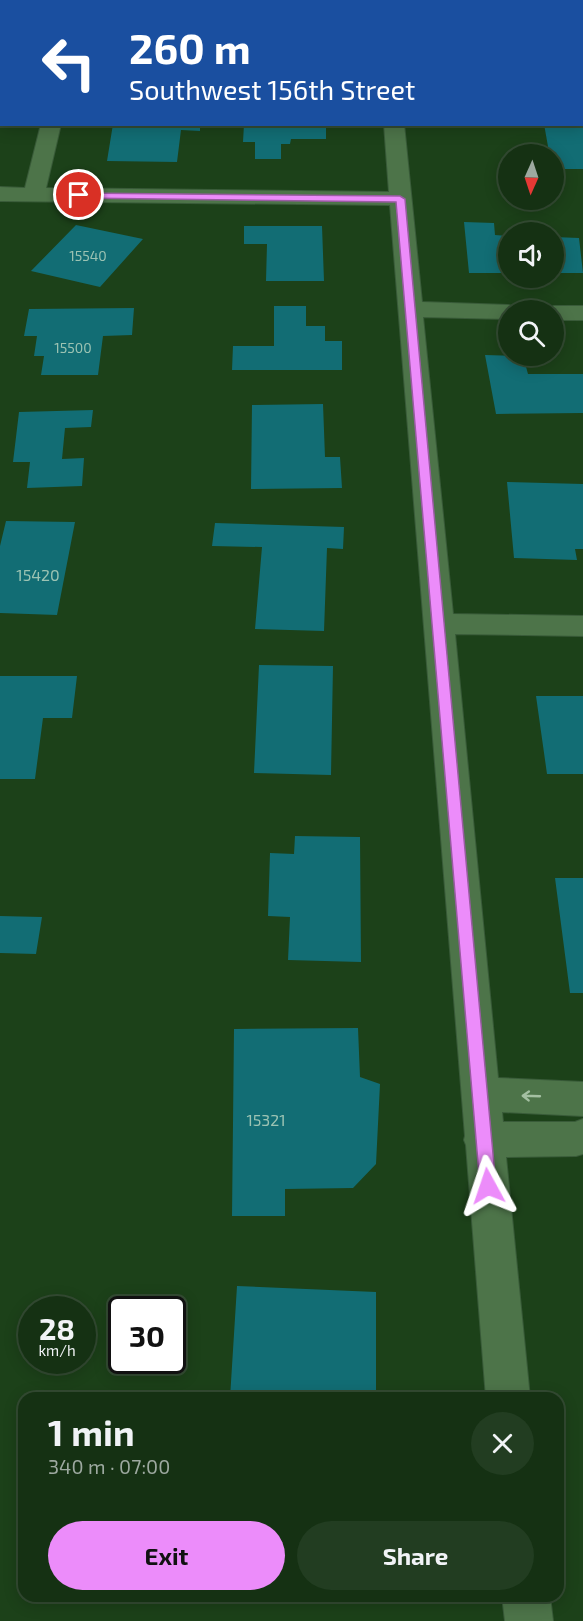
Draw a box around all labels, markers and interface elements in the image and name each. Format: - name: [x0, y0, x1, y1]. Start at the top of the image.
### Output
- text: 260 m: [129, 22, 251, 72]
- icon: left: [30, 24, 108, 102]
- text: Southwest 156th Street: [129, 73, 415, 105]
- north arrow: [498, 144, 564, 210]
- map controls: [498, 144, 564, 366]
- pin: [53, 169, 104, 220]
- icon: arrive: [62, 178, 95, 211]
- button: sound: [498, 222, 564, 288]
- house number: 15540: [69, 247, 107, 264]
- button: search: [498, 300, 564, 366]
- house number: 15500: [54, 339, 92, 356]
- house number: 15420: [16, 565, 60, 584]
- one-way arrow: [522, 1090, 542, 1101]
- house number: 15321: [246, 1110, 286, 1129]
- position arrow: [456, 1154, 520, 1218]
- speed limit sign: 30: [108, 1296, 186, 1374]
- text: 28: [39, 1310, 75, 1346]
- text: km/h: [38, 1341, 76, 1359]
- text: 1 min: [48, 1410, 135, 1453]
- button: close: [471, 1412, 534, 1475]
- text: 340 m · 07:00: [48, 1454, 170, 1478]
- button: Exit: [48, 1521, 285, 1590]
- button: Share: [297, 1521, 534, 1590]

